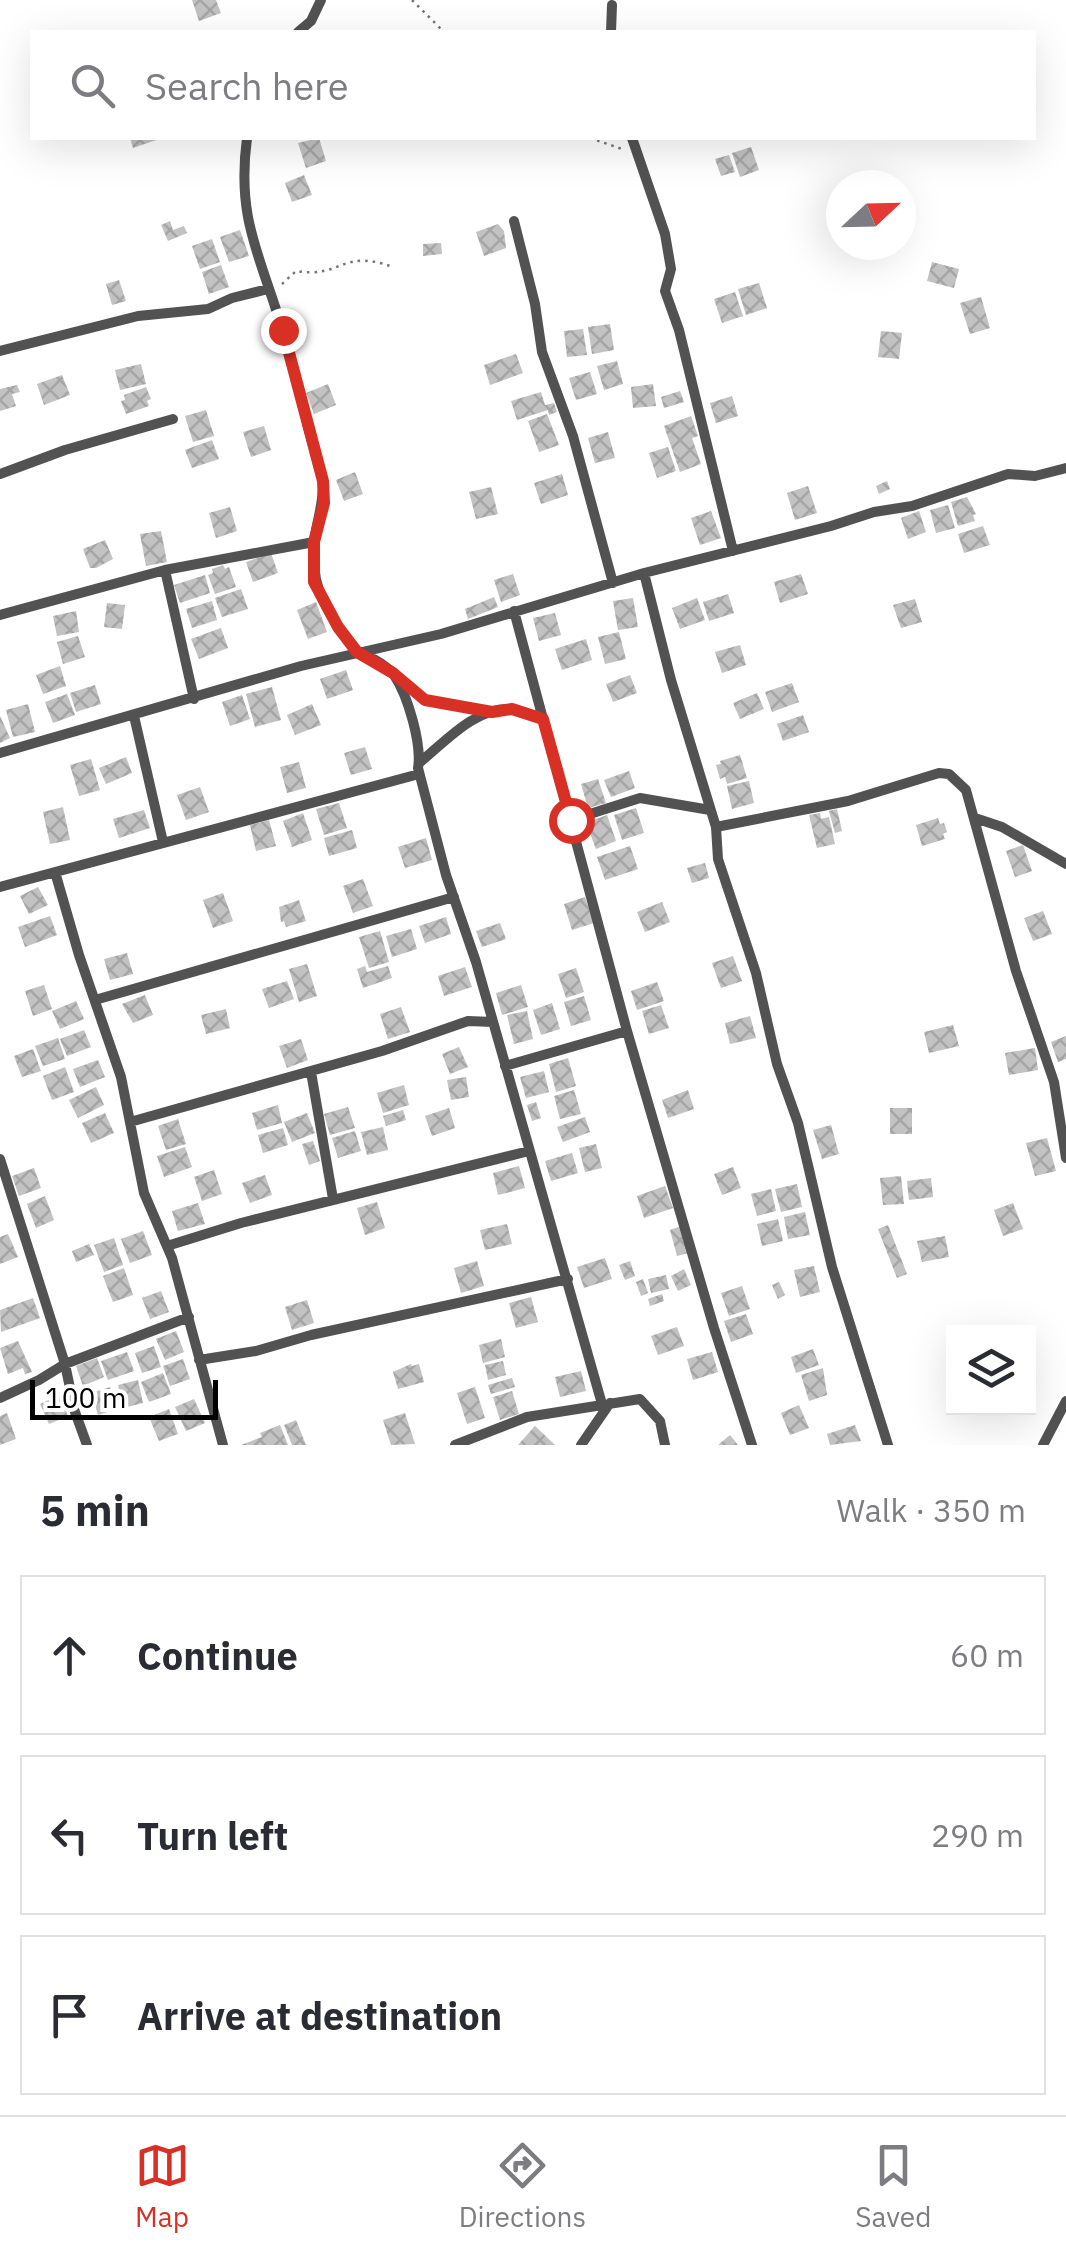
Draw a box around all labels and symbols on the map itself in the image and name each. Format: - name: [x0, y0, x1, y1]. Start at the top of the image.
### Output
- north arrow: [826, 170, 916, 260]
- route end: [261, 308, 307, 354]
- route start: [549, 798, 595, 844]
- scale bar: [30, 1375, 218, 1420]

